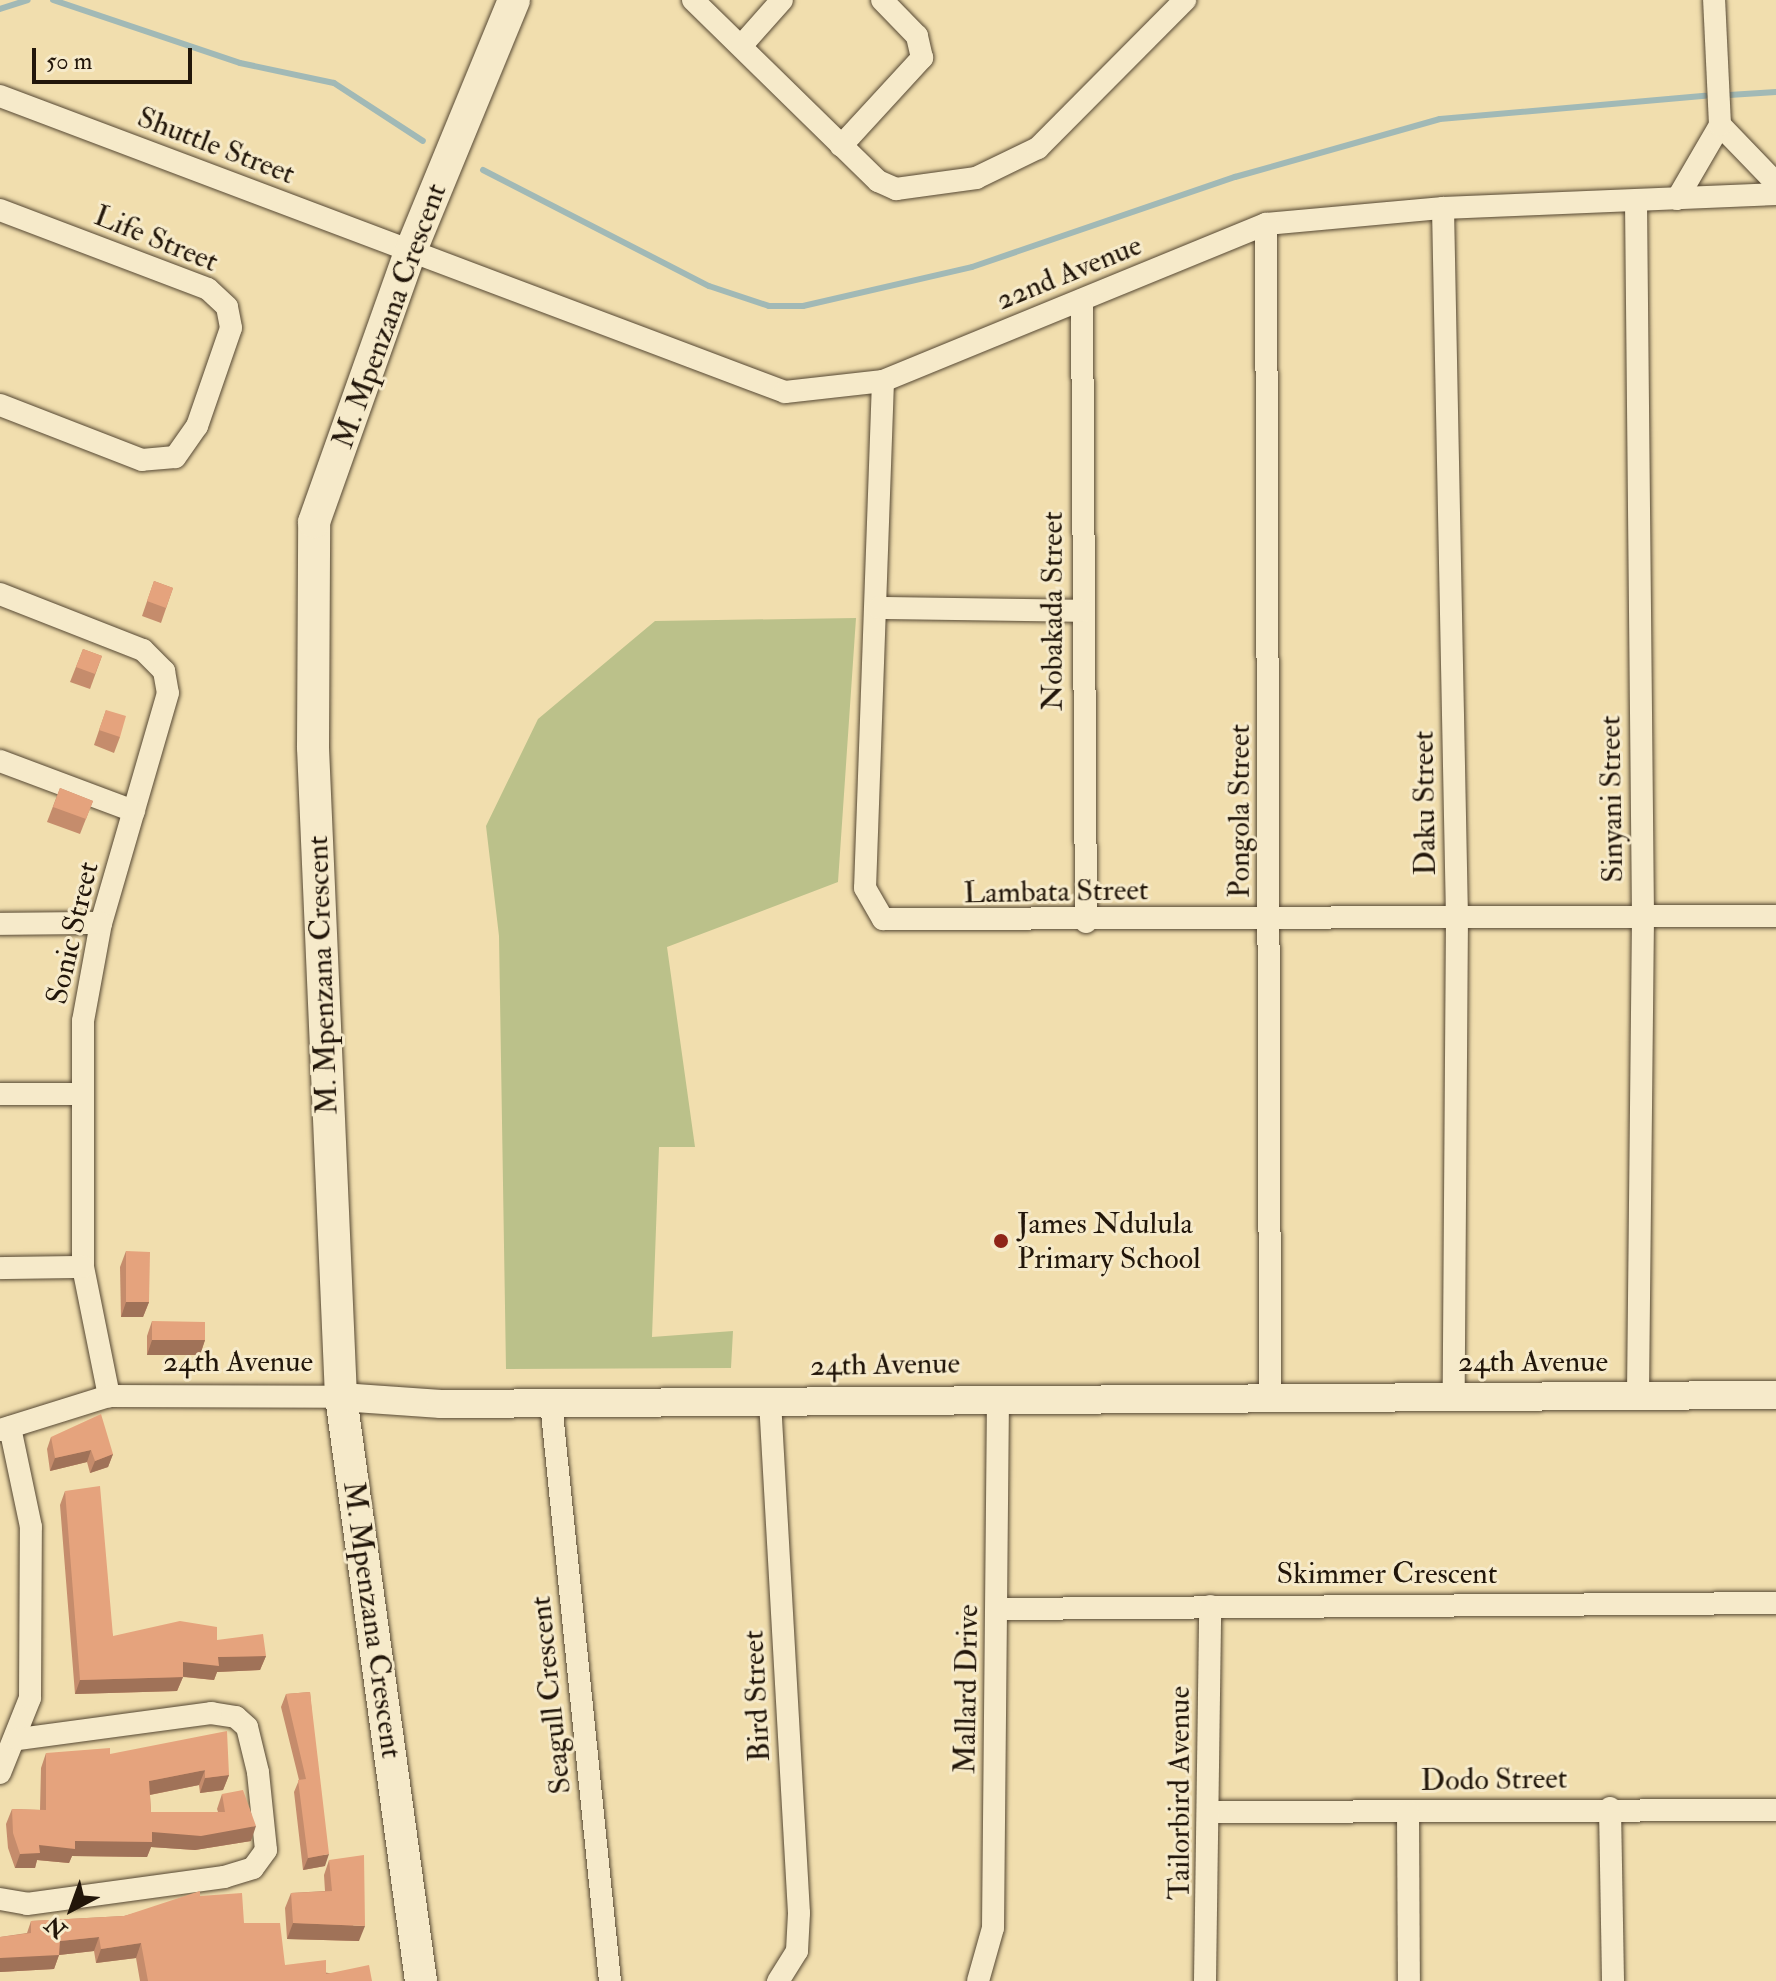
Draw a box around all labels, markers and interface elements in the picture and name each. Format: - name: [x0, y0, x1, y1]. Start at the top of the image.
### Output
- scale bar: [36, 32, 196, 82]
- text: 50 m: [46, 46, 92, 77]
- street label: Shuttle Street: [132, 99, 300, 193]
- street label: M. Mpenzana Crescent: [325, 179, 455, 453]
- street label: Life Street: [89, 198, 223, 280]
- street label: 22nd Avenue: [991, 228, 1147, 318]
- street label: Nobakada Street: [1035, 511, 1071, 711]
- street label: Sinyani Street: [1593, 715, 1631, 883]
- street label: Pongola Street: [1222, 724, 1258, 898]
- street label: Daku Street: [1406, 730, 1444, 876]
- street label: M. Mpenzana Crescent: [300, 835, 346, 1115]
- street label: Sonic Street: [39, 858, 107, 1008]
- street label: Lambata Street: [963, 872, 1149, 912]
- place label: James Ndulula Primary School: [1017, 1206, 1201, 1276]
- marker: James Ndulula Primary School: [992, 1232, 1010, 1250]
- street label: 24th Avenue: [163, 1344, 313, 1380]
- street label: 24th Avenue: [1458, 1344, 1608, 1380]
- street label: 24th Avenue: [810, 1346, 960, 1384]
- street label: M. Mpenzana Crescent: [335, 1479, 409, 1761]
- street label: Skimmer Crescent: [1277, 1556, 1497, 1592]
- street label: Seagull Crescent: [523, 1594, 579, 1796]
- street label: Mallard Drive: [948, 1604, 986, 1774]
- street label: Bird Street: [736, 1629, 778, 1763]
- street label: Tailorbird Avenue: [1162, 1686, 1198, 1900]
- street label: Dodo Street: [1420, 1761, 1568, 1799]
- north arrow: [32, 1869, 112, 1949]
- text: N: [40, 1910, 73, 1944]

